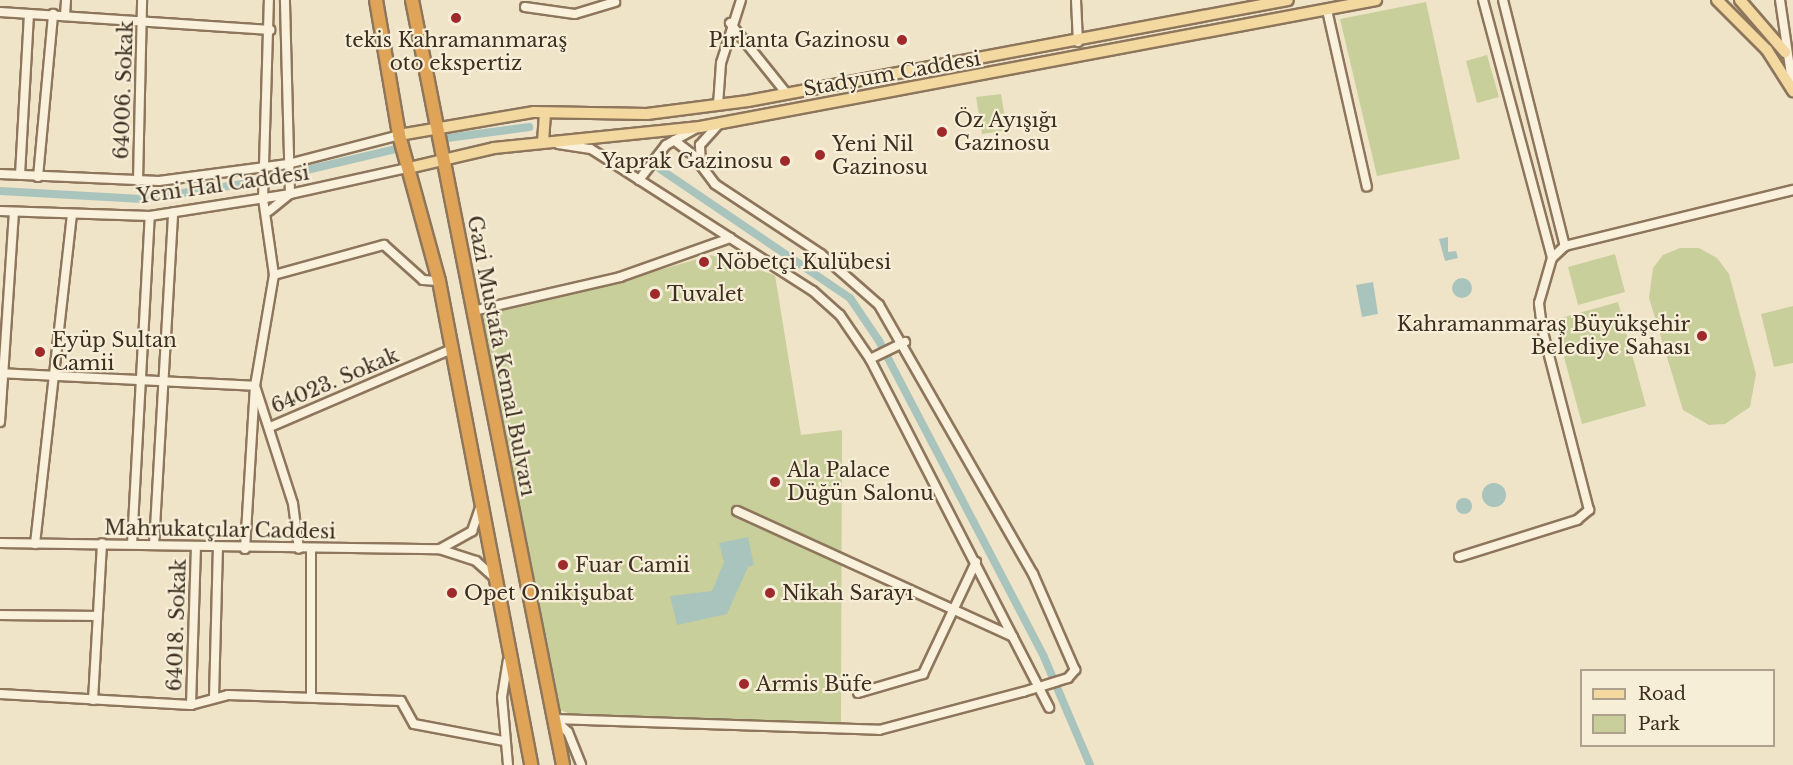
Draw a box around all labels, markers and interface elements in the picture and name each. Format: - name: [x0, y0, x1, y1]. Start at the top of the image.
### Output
- marker: tekis Kahramanmaraş oto ekspertiz: [449, 11, 463, 25]
- street label: 64006. Sokak: [110, 20, 138, 160]
- place label: tekis Kahramanmaraş oto ekspertiz: [345, 28, 567, 75]
- place label: Pırlanta Gazinosu: [708, 28, 890, 52]
- marker: Pırlanta Gazinosu: [895, 33, 909, 47]
- street label: Stadyum Caddesi: [801, 47, 983, 101]
- place label: Öz Ayışığı Gazinosu: [954, 108, 1058, 155]
- marker: Öz Ayışığı Gazinosu: [935, 125, 949, 139]
- place label: Yeni Nil Gazinosu: [832, 132, 928, 179]
- marker: Yeni Nil Gazinosu: [813, 148, 827, 162]
- place label: Yaprak Gazinosu: [601, 149, 773, 173]
- marker: Yaprak Gazinosu: [778, 154, 792, 168]
- street label: Yeni Hal Caddesi: [135, 161, 311, 209]
- street label: Gazi Mustafa Kemal Bulvarı: [462, 214, 540, 498]
- place label: Nöbetçi Kulübesi: [716, 250, 891, 274]
- marker: Nöbetçi Kulübesi: [697, 255, 711, 269]
- place label: Tuvalet: [667, 282, 744, 306]
- marker: Tuvalet: [648, 287, 662, 301]
- place label: Kahramanmaraş Büyükşehir Belediye Sahası: [1397, 312, 1690, 359]
- place label: Eyüp Sultan Camii: [52, 328, 177, 375]
- marker: Kahramanmaraş Büyükşehir Belediye Sahası: [1695, 329, 1709, 343]
- street label: 64023. Sokak: [268, 343, 402, 419]
- marker: Eyüp Sultan Camii: [33, 345, 47, 359]
- place label: Ala Palace Düğün Salonu: [787, 458, 934, 505]
- marker: Ala Palace Düğün Salonu: [768, 475, 782, 489]
- street label: Mahrukatçılar Caddesi: [104, 516, 336, 544]
- place label: Fuar Camii: [575, 553, 690, 577]
- street label: 64018. Sokak: [163, 558, 191, 692]
- marker: Fuar Camii: [556, 558, 570, 572]
- place label: Opet Onikişubat: [464, 581, 634, 605]
- place label: Nikah Sarayı: [782, 581, 913, 605]
- marker: Opet Onikişubat: [445, 586, 459, 600]
- marker: Nikah Sarayı: [763, 586, 777, 600]
- legend: [1580, 669, 1775, 747]
- place label: Armis Büfe: [756, 672, 872, 696]
- marker: Armis Büfe: [737, 677, 751, 691]
- text: Road: [1638, 683, 1686, 705]
- text: Park: [1638, 713, 1680, 735]

